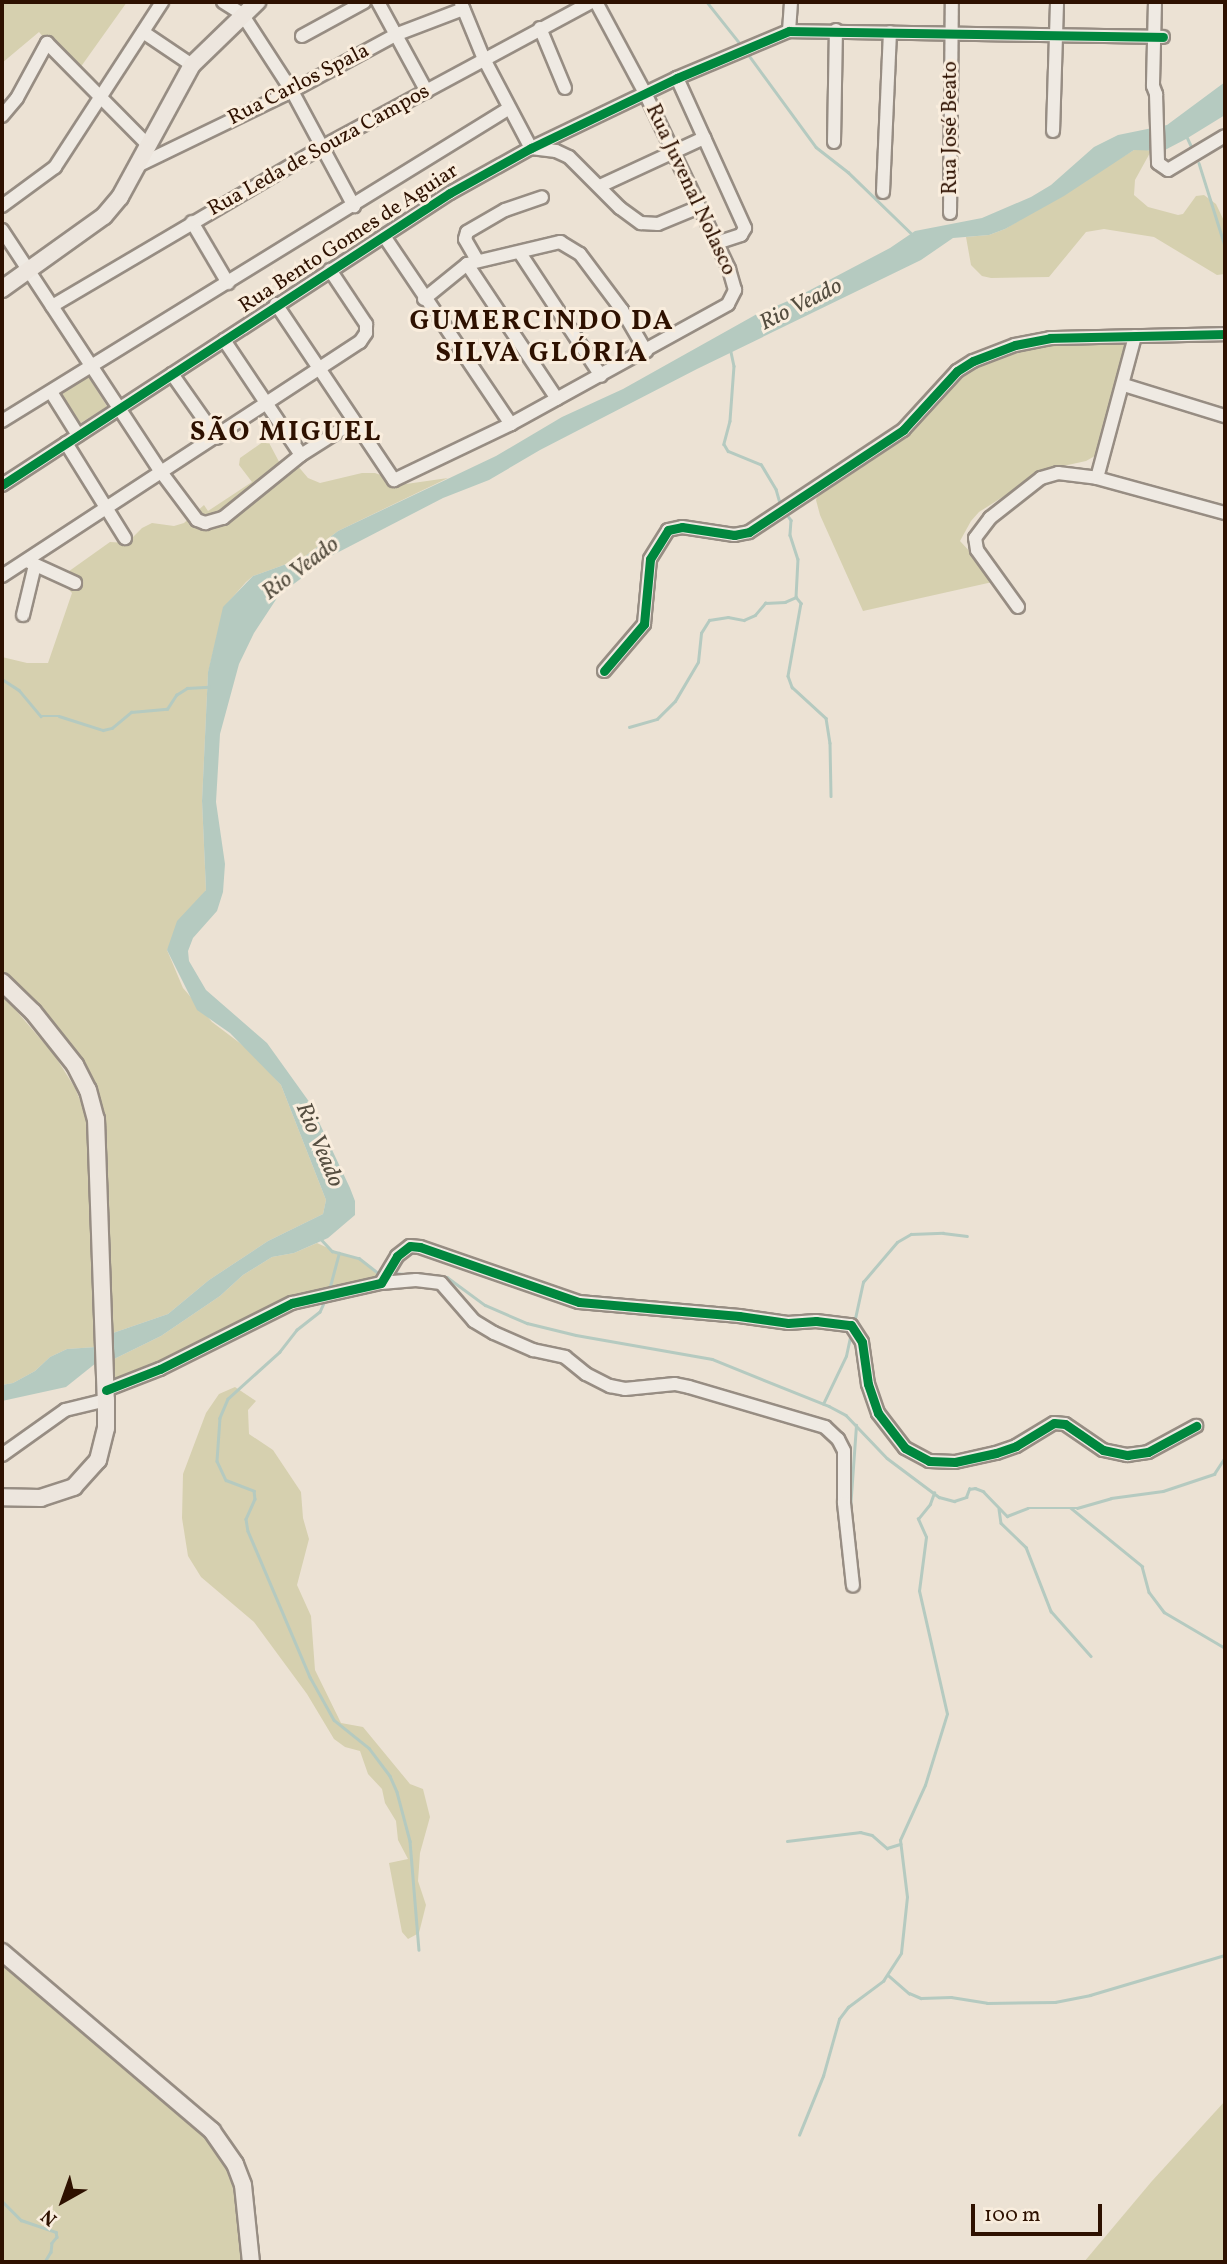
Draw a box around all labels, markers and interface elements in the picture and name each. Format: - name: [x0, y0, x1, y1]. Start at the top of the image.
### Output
- street label: Rua Carlos Spala: [224, 39, 374, 131]
- street label: Rua José Beato: [938, 61, 964, 195]
- street label: Rua Leda de Souza Campos: [204, 79, 434, 223]
- street label: Rua Juvenal Nolasco: [639, 100, 741, 280]
- street label: Rua Bento Gomes de Aguiar: [235, 159, 463, 319]
- water label: Rio Veado: [755, 272, 847, 338]
- district label: GUMERCINDO DA SILVA GLÓRIA: [411, 305, 673, 371]
- district label: SÃO MIGUEL: [191, 416, 381, 450]
- water label: Rio Veado: [257, 531, 345, 607]
- water label: Rio Veado: [289, 1099, 349, 1191]
- north arrow: [28, 2166, 98, 2236]
- scale bar: [975, 2190, 1106, 2234]
- text: 100 m: [984, 2201, 1041, 2230]
- text: N: [36, 2203, 63, 2231]

